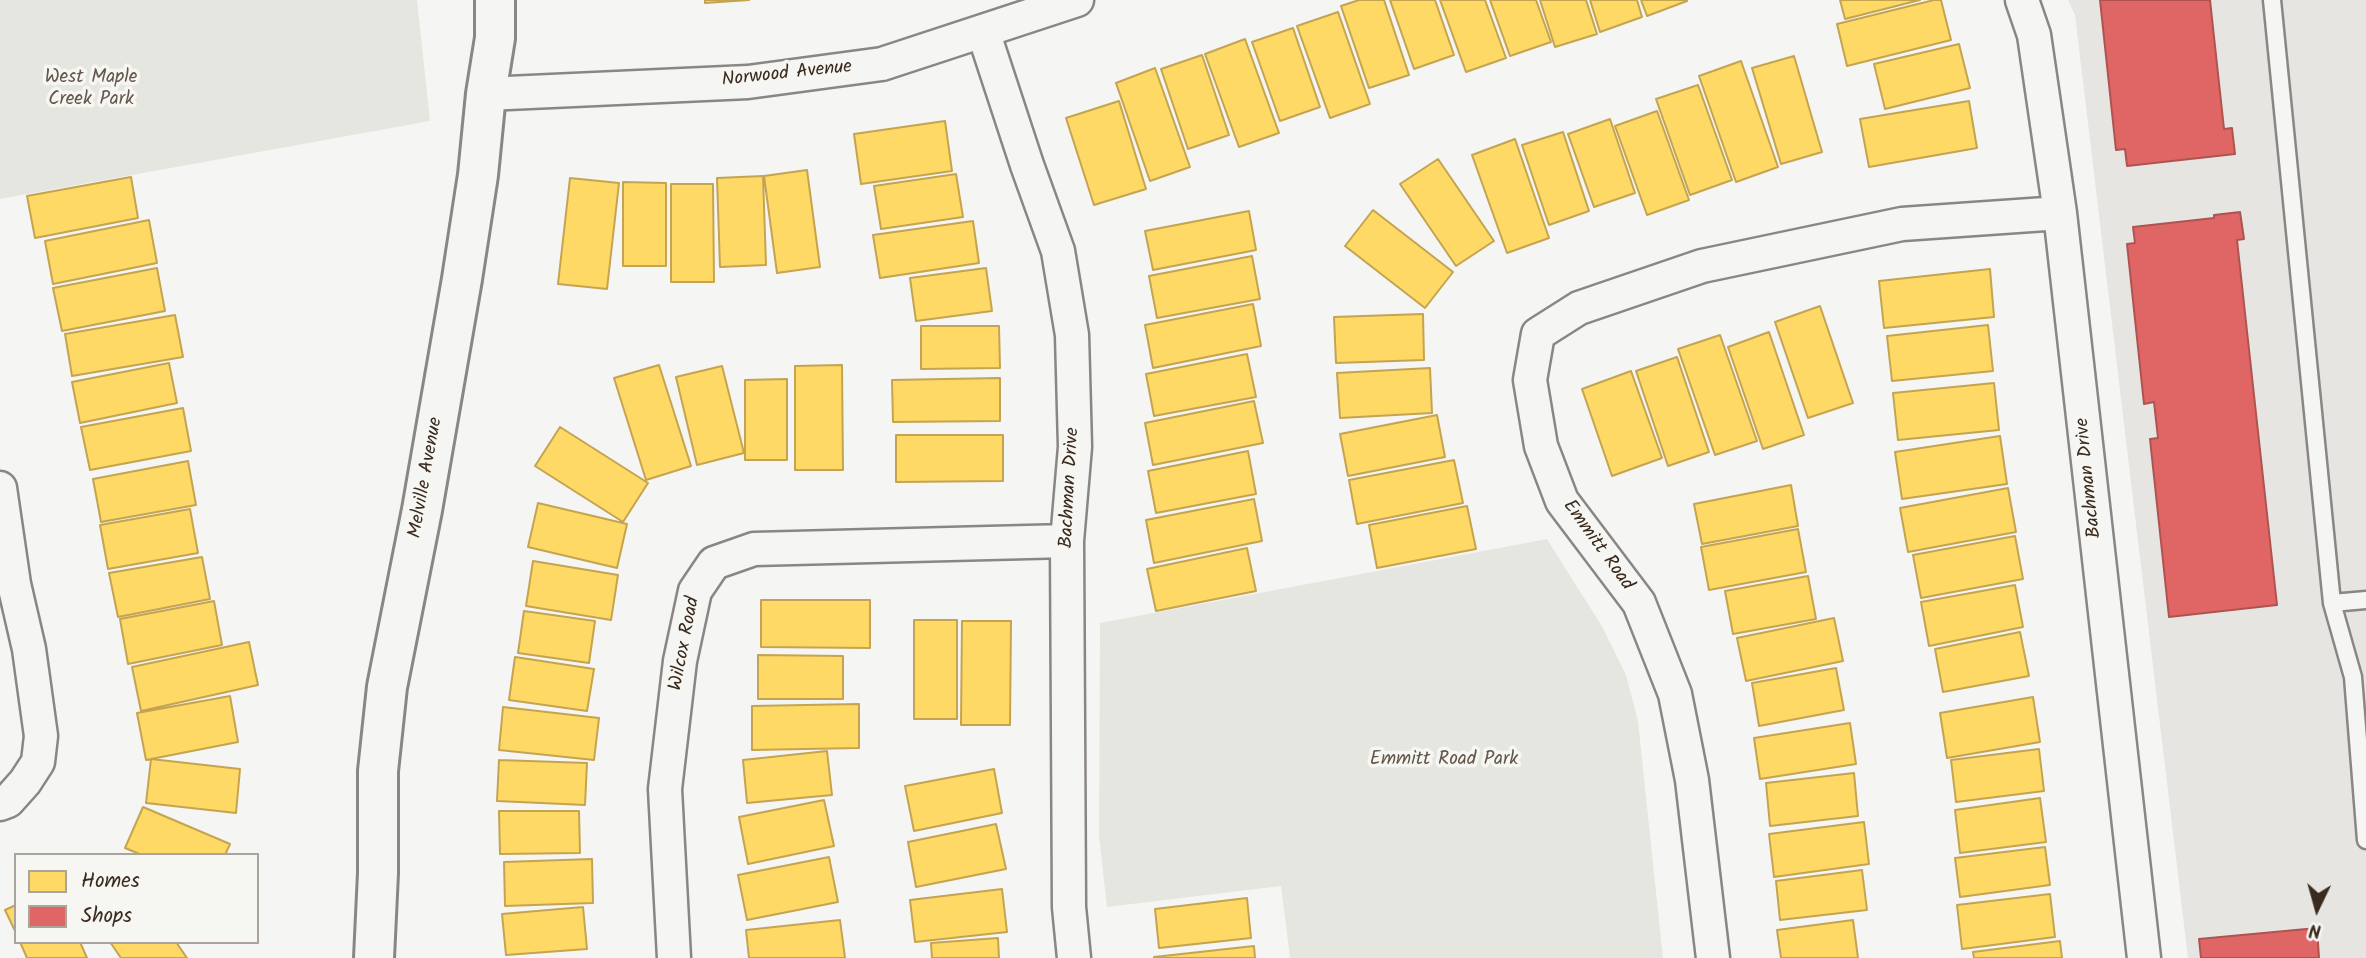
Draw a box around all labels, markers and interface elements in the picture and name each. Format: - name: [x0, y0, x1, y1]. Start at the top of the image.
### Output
- street label: Norwood Avenue: [721, 57, 853, 93]
- park label: West Maple Creek Park: [45, 68, 137, 112]
- street label: Melville Avenue: [405, 416, 449, 540]
- street label: Bachman Drive: [2072, 417, 2108, 539]
- street label: Bachman Drive: [1056, 427, 1086, 549]
- street label: Emmitt Road: [1557, 496, 1637, 596]
- street label: Wilcox Road: [666, 595, 706, 693]
- park label: Emmitt Road Park: [1370, 750, 1518, 772]
- legend: [14, 853, 259, 944]
- text: Homes: [81, 865, 140, 898]
- north arrow: [2282, 874, 2352, 944]
- text: Shops: [81, 900, 132, 933]
- text: N: [2308, 914, 2322, 945]

